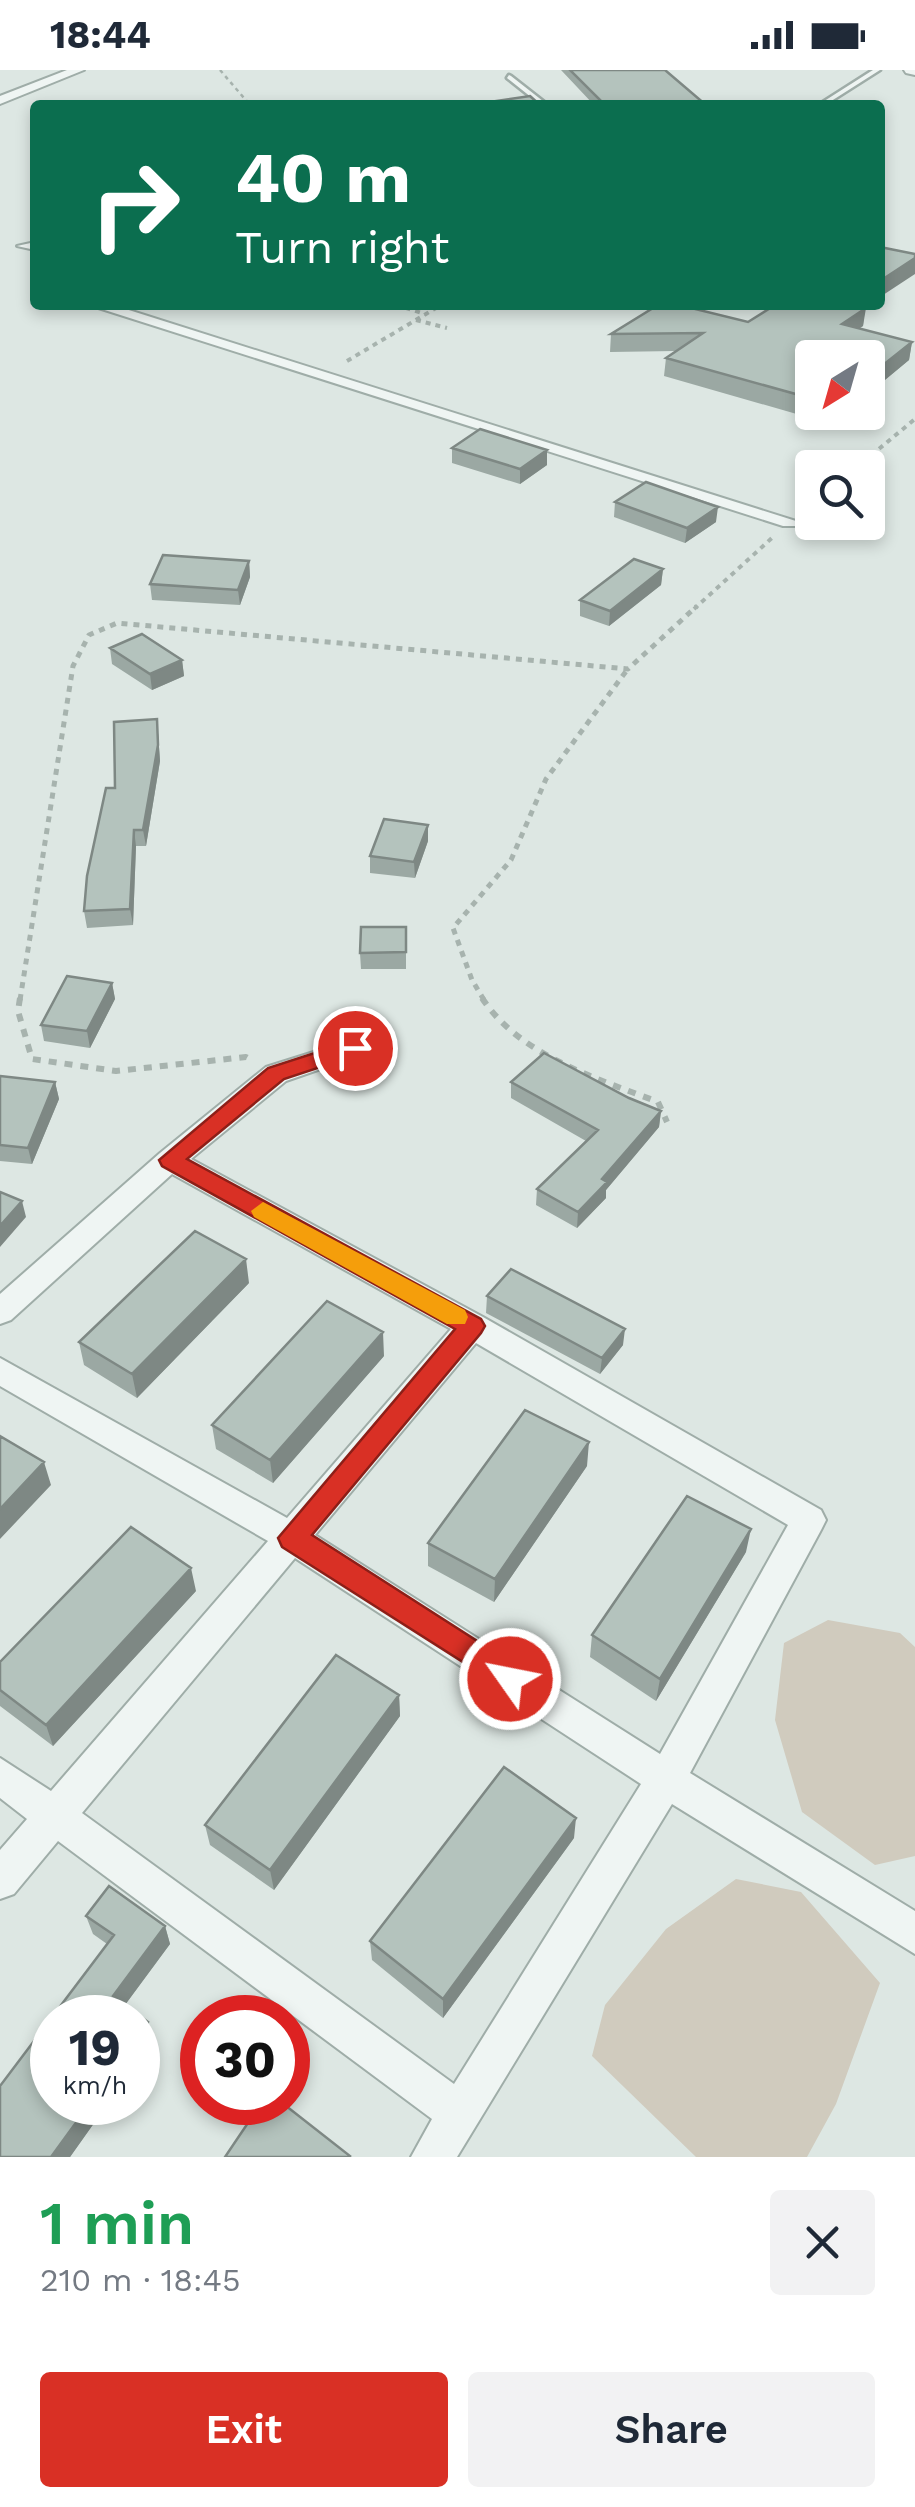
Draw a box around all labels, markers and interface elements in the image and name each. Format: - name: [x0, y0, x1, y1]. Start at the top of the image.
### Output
- text: 18:44: [50, 13, 151, 57]
- text: 40 m: [235, 137, 411, 219]
- icon: right: [70, 140, 200, 270]
- text: Turn right: [235, 221, 449, 274]
- north arrow: [795, 340, 885, 430]
- map controls: [795, 340, 885, 540]
- button: search: [795, 450, 885, 540]
- pin: [313, 1006, 398, 1091]
- icon: arrive: [328, 1021, 383, 1076]
- position arrow: [458, 1627, 562, 1731]
- speed limit sign: 30: [180, 1995, 310, 2125]
- text: 19: [69, 2018, 121, 2077]
- text: km/h: [63, 2071, 127, 2100]
- text: 1 min: [40, 2188, 194, 2259]
- button: close: [770, 2190, 875, 2295]
- text: 210 m · 18:45: [40, 2261, 241, 2299]
- button: Exit: [40, 2372, 448, 2487]
- button: Share: [468, 2372, 875, 2487]

